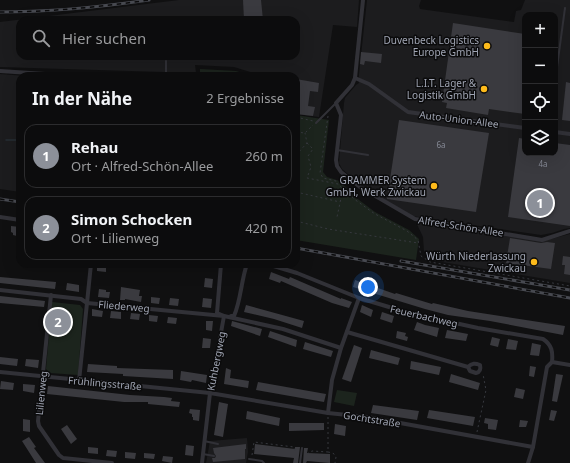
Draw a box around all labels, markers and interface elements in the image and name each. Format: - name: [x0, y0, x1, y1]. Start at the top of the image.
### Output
- map controls: [522, 12, 558, 156]
- button: +: [522, 12, 558, 48]
- search box: [16, 16, 300, 60]
- icon: search: [30, 27, 52, 49]
- text: Hier suchen: [62, 28, 146, 48]
- place label: Duvenbeck Logistics Europe GmbH: [384, 33, 479, 59]
- marker: Duvenbeck Logistics Europe GmbH: [482, 41, 492, 51]
- button: −: [522, 48, 558, 84]
- place label: L.I.T. Lager & Logistik GmbH: [407, 76, 477, 102]
- marker: L.I.T. Lager & Logistik GmbH: [479, 84, 489, 94]
- button: locate: [522, 84, 558, 120]
- text: In der Nähe: [32, 87, 132, 110]
- text: 2 Ergebnisse: [206, 89, 284, 107]
- street label: Auto-Union-Allee: [419, 107, 500, 131]
- button: layers: [522, 120, 558, 156]
- text: Rehau: [71, 137, 118, 157]
- house number: 6a: [436, 139, 446, 150]
- text: 1: [42, 147, 50, 165]
- text: 260 m: [245, 147, 283, 165]
- text: Ort · Alfred-Schön-Allee: [71, 157, 213, 175]
- house number: 4a: [538, 158, 548, 169]
- place label: GRAMMER System GmbH, Werk Zwickau: [326, 173, 426, 199]
- marker: GRAMMER System GmbH, Werk Zwickau: [429, 181, 439, 191]
- pin: 1: [527, 188, 553, 218]
- text: Simon Schocken: [71, 209, 192, 229]
- street label: Alfred-Schön-Allee: [417, 212, 505, 240]
- text: 2: [42, 219, 50, 237]
- text: 420 m: [245, 219, 283, 237]
- text: Ort · Lilienweg: [71, 229, 159, 247]
- place label: Würth Niederlassung Zwickau: [426, 249, 526, 275]
- marker: Würth Niederlassung Zwickau: [529, 257, 539, 267]
- your location: [358, 277, 378, 297]
- street label: Fliederweg: [98, 297, 150, 315]
- street label: Feuerbachweg: [389, 301, 459, 331]
- pin: 2: [45, 307, 71, 337]
- street label: Kuhbergweg: [203, 330, 229, 392]
- street label: Lilienweg: [32, 370, 50, 416]
- street label: Frühlingsstraße: [68, 373, 143, 393]
- street label: Gochtstraße: [342, 408, 402, 430]

